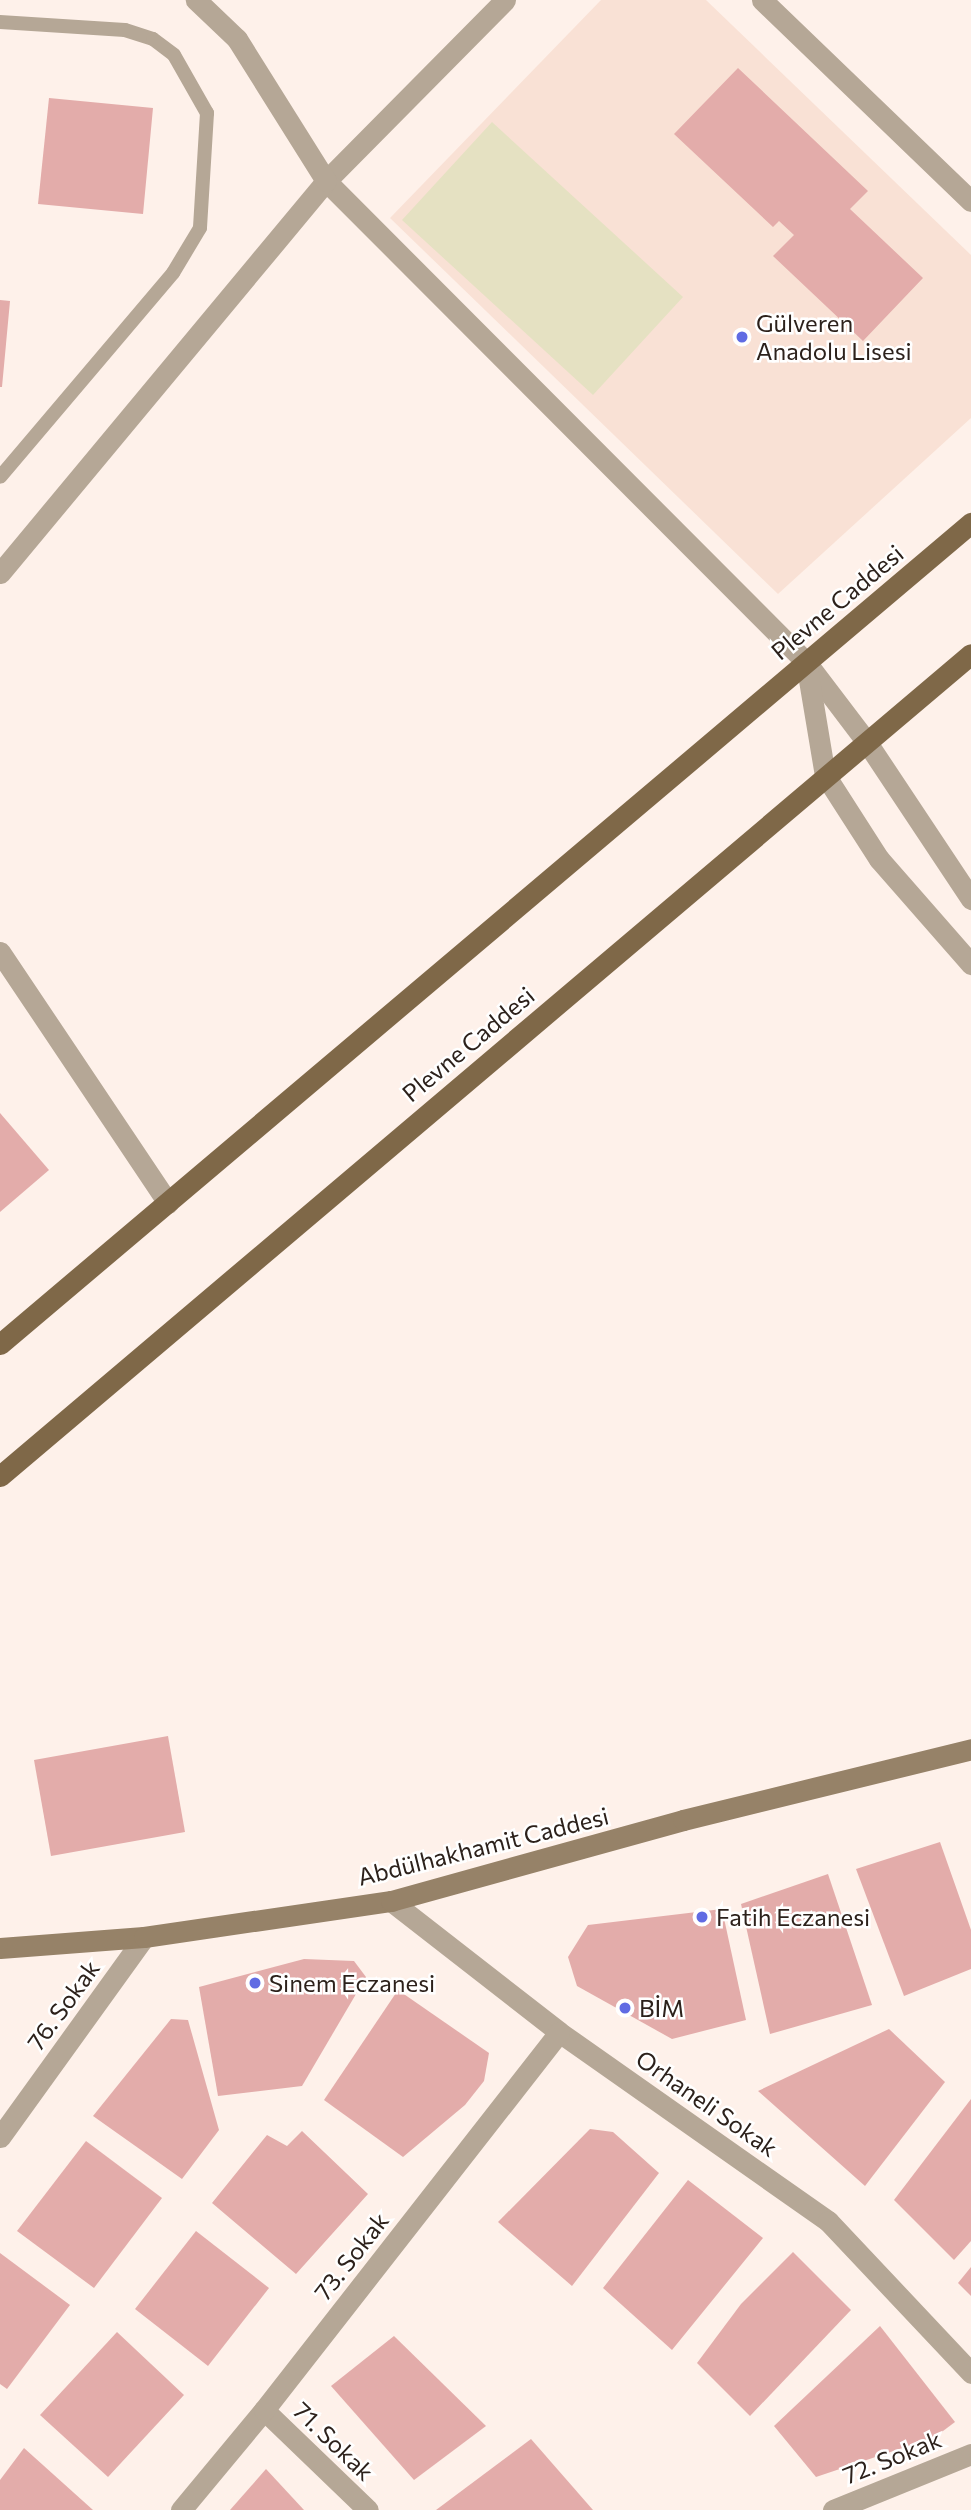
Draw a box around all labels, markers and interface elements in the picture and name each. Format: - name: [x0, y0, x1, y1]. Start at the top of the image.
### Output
- place label: Gülveren Anadolu Lisesi: [756, 309, 912, 365]
- marker: Gülveren Anadolu Lisesi: [734, 329, 750, 345]
- street label: Plevne Caddesi: [765, 538, 909, 666]
- street label: Plevne Caddesi: [396, 980, 540, 1108]
- street label: Abdülhakhamit Caddesi: [354, 1801, 612, 1891]
- place label: Fatih Eczanesi: [716, 1903, 870, 1931]
- marker: Fatih Eczanesi: [694, 1909, 710, 1925]
- street label: 76. Sokak: [21, 1954, 105, 2056]
- place label: Sinem Eczanesi: [269, 1969, 435, 1997]
- marker: Sinem Eczanesi: [247, 1975, 263, 1991]
- place label: BİM: [639, 1994, 684, 2022]
- marker: BİM: [617, 2000, 633, 2016]
- street label: Orhaneli Sokak: [631, 2044, 783, 2162]
- street label: 73. Sokak: [308, 2206, 394, 2306]
- street label: 71. Sokak: [288, 2396, 380, 2486]
- street label: 72. Sokak: [839, 2424, 945, 2490]

